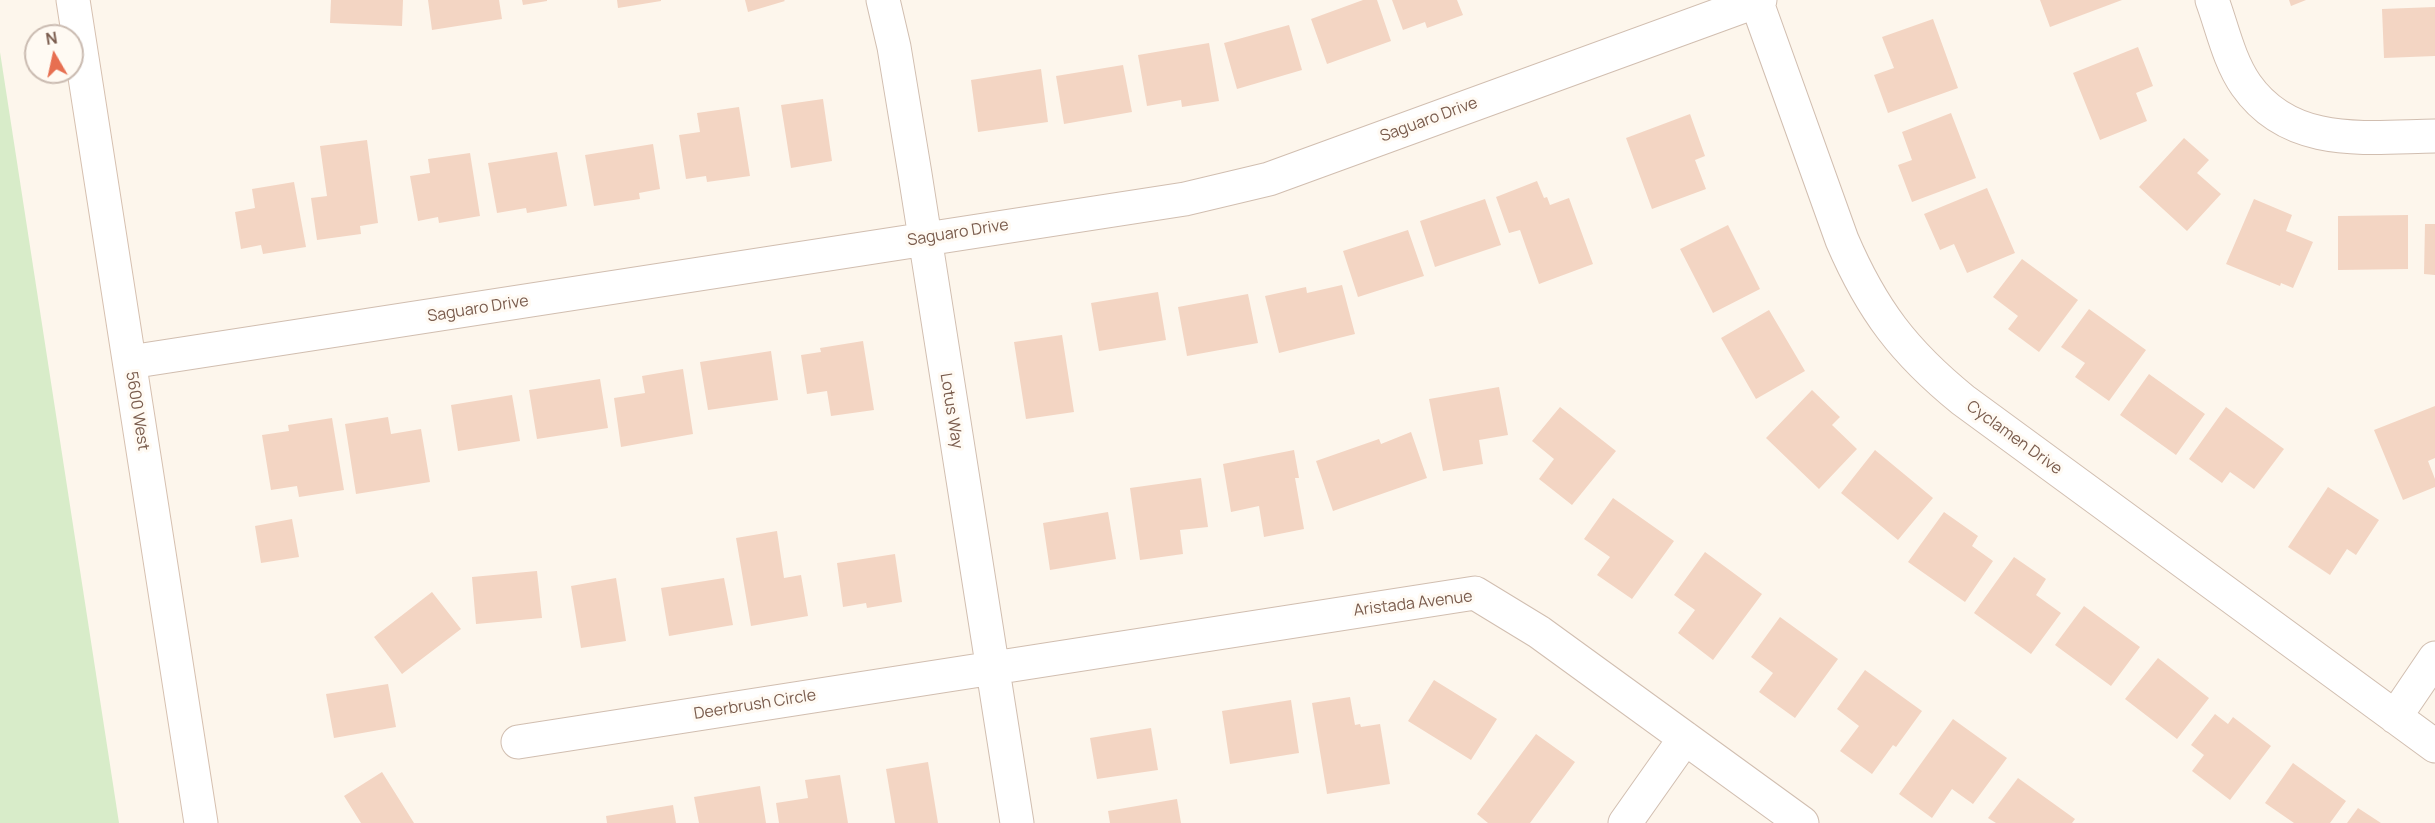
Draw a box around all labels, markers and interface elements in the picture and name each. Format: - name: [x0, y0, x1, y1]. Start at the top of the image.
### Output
- north arrow: [24, 24, 84, 84]
- text: N: [44, 26, 59, 50]
- street label: Saguaro Drive: [1378, 93, 1480, 147]
- street label: Saguaro Drive: [906, 216, 1010, 250]
- street label: Saguaro Drive: [426, 292, 530, 326]
- street label: 5600 West: [121, 370, 153, 452]
- street label: Lotus Way: [936, 372, 966, 450]
- street label: Cyclamen Drive: [1962, 397, 2066, 479]
- street label: Aristada Avenue: [1352, 587, 1474, 621]
- street label: Deerbrush Circle: [692, 686, 818, 724]

